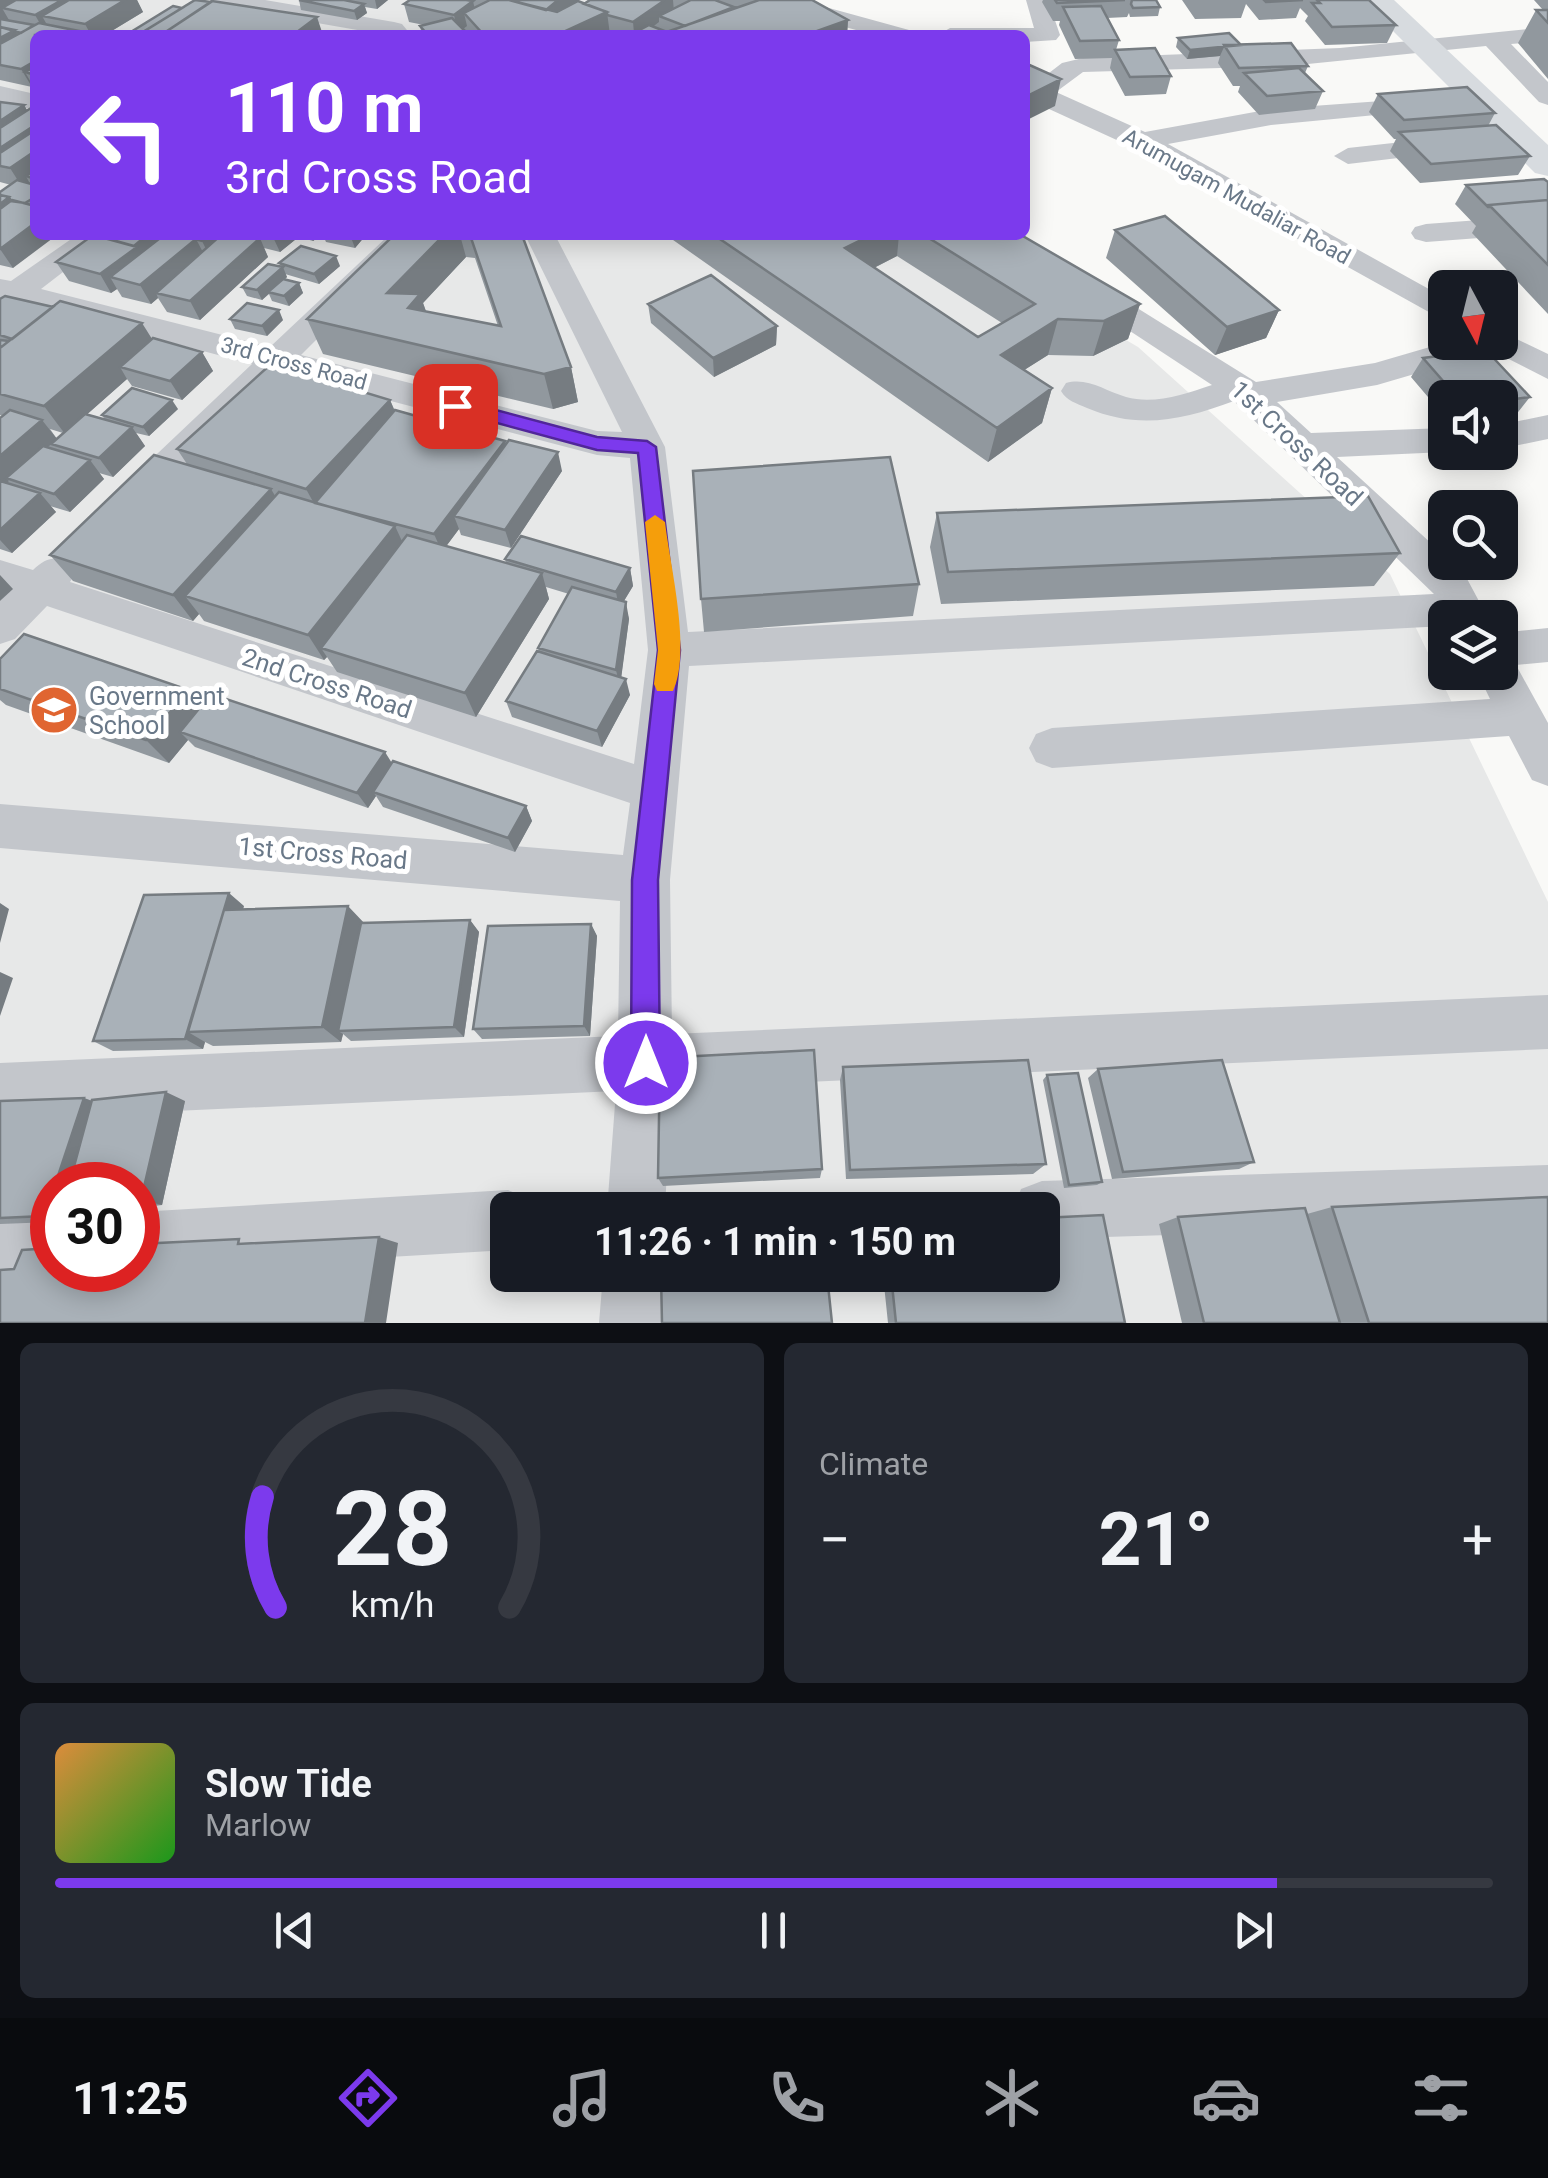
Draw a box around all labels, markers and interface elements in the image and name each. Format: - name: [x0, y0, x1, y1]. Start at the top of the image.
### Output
- text: 110 m: [225, 67, 424, 149]
- icon: left: [60, 70, 190, 200]
- street label: Arumugam Mudaliar Road: [1119, 123, 1355, 269]
- text: 3rd Cross Road: [225, 151, 532, 204]
- north arrow: [1428, 270, 1518, 360]
- map controls: [1428, 270, 1518, 690]
- street label: 3rd Cross Road: [218, 332, 370, 395]
- pin: [413, 364, 498, 449]
- street label: 1st Cross Road: [1225, 375, 1369, 512]
- icon: arrive: [428, 379, 483, 434]
- button: sound: [1428, 380, 1518, 470]
- button: search: [1428, 490, 1518, 580]
- button: layers: [1428, 600, 1518, 690]
- street label: 2nd Cross Road: [239, 642, 415, 725]
- place label: Government School: [89, 682, 225, 740]
- school or university icon: Government School: [28, 684, 80, 736]
- street label: 1st Cross Road: [237, 832, 409, 875]
- position arrow: [594, 1011, 698, 1115]
- speed limit sign: 30: [30, 1162, 160, 1292]
- text: 11:26 · 1 min · 150 m: [594, 1220, 956, 1264]
- text: Climate: [819, 1445, 928, 1483]
- text: 28: [332, 1469, 452, 1590]
- text: 21°: [1098, 1495, 1214, 1583]
- text: −: [819, 1508, 850, 1572]
- text: +: [1462, 1508, 1493, 1572]
- text: km/h: [350, 1584, 434, 1626]
- text: Slow Tide: [205, 1762, 372, 1806]
- text: Marlow: [205, 1806, 311, 1844]
- icon: previous: [267, 1903, 322, 1958]
- icon: pause: [746, 1903, 801, 1958]
- icon: next: [1226, 1903, 1281, 1958]
- icon: directions: [333, 2063, 403, 2133]
- icon: music: [547, 2063, 617, 2133]
- icon: phone: [762, 2063, 832, 2133]
- icon: climate: [977, 2063, 1047, 2133]
- icon: car: [1191, 2063, 1261, 2133]
- icon: filters: [1406, 2063, 1476, 2133]
- text: 11:25: [72, 2072, 188, 2125]

